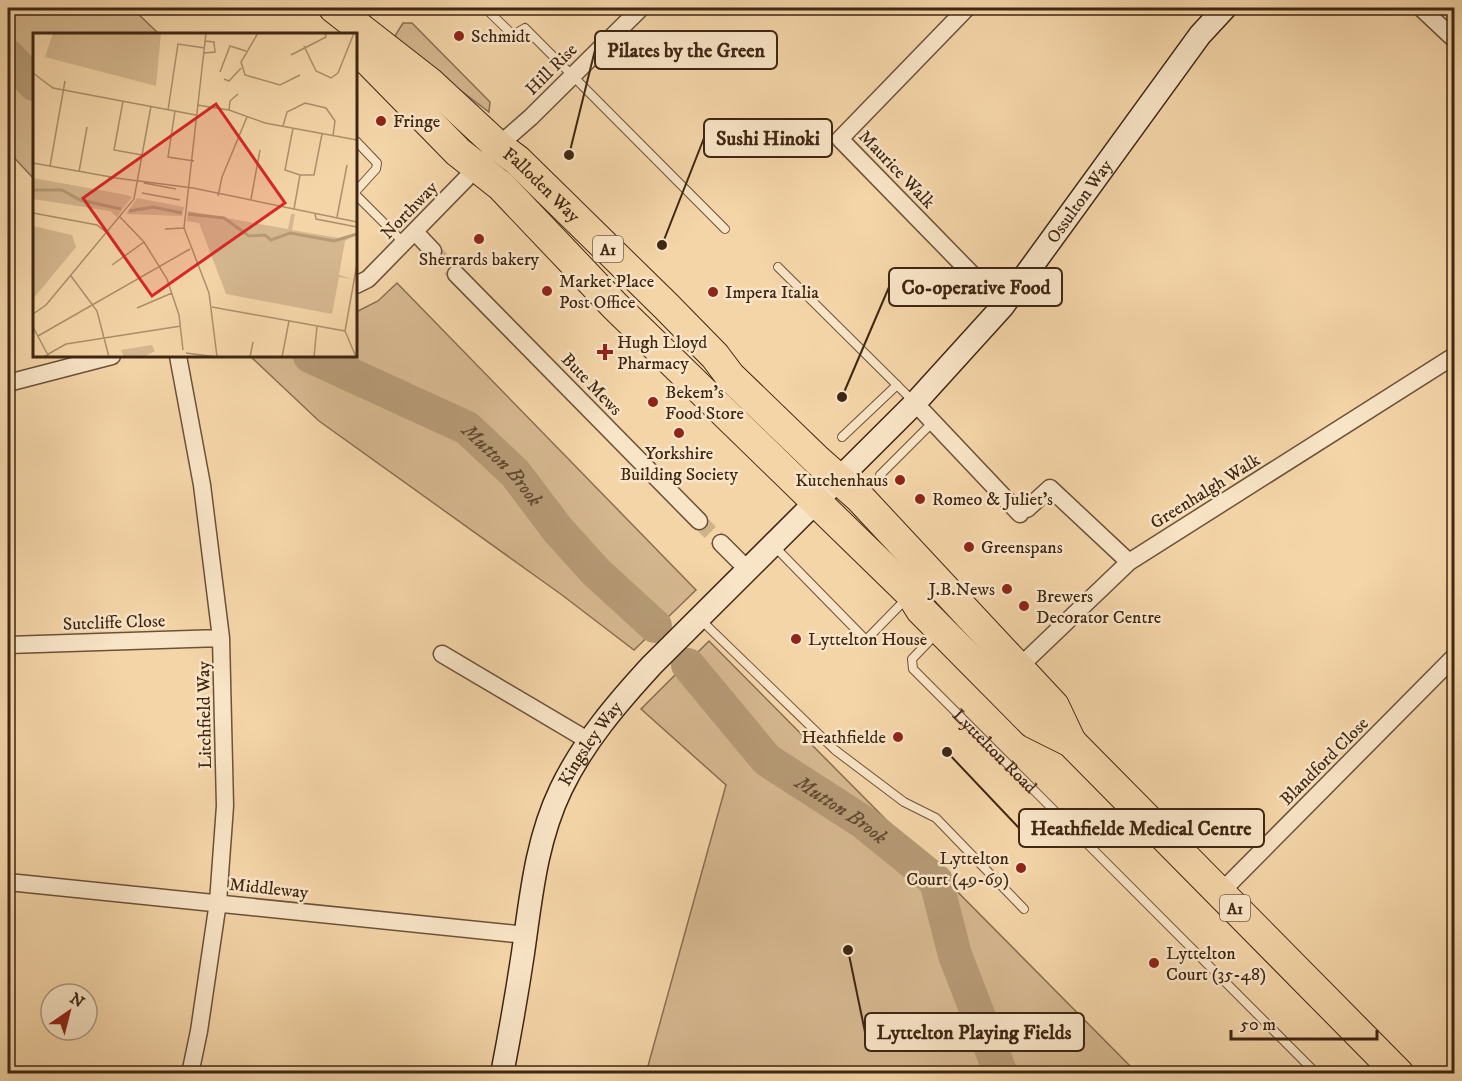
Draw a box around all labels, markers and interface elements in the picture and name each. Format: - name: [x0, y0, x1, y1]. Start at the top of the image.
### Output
- place label: Schmidt: [471, 26, 531, 48]
- marker: Schmidt: [452, 29, 466, 43]
- callout: Pilates by the Green: [595, 31, 777, 69]
- inset map: [33, 33, 357, 357]
- street label: Hill Rise: [521, 39, 582, 100]
- text: Pilates by the Green: [607, 39, 765, 64]
- place label: Fringe: [393, 111, 440, 133]
- marker: Fringe: [374, 114, 388, 128]
- callout: Sushi Hinoki: [704, 119, 832, 157]
- street label: Maurice Walk: [853, 126, 939, 214]
- text: Sushi Hinoki: [716, 127, 820, 152]
- street label: Falloden Way: [498, 143, 585, 228]
- street label: Ossulton Way: [1042, 155, 1118, 248]
- street label: Northway: [377, 177, 443, 244]
- marker: Sherrards bakery: [472, 232, 486, 246]
- road number: A1: [593, 236, 623, 262]
- place label: Sherrards bakery: [419, 249, 540, 271]
- callout: Co-operative Food: [889, 268, 1062, 306]
- place label: Market Place Post Office: [559, 271, 654, 314]
- text: Co-operative Food: [901, 276, 1052, 301]
- place label: Impera Italia: [725, 282, 819, 304]
- marker: Market Place Post Office: [540, 284, 554, 298]
- marker: Impera Italia: [706, 285, 720, 299]
- place label: Hugh Lloyd Pharmacy: [617, 332, 707, 375]
- marker: Hugh Lloyd Pharmacy: [598, 345, 612, 359]
- street label: Bute Mews: [556, 349, 626, 421]
- place label: Bekem's Food Store: [665, 382, 744, 425]
- marker: Bekem's Food Store: [646, 395, 660, 409]
- water label: Mutton Brook: [455, 418, 547, 513]
- marker: Yorkshire Building Society: [672, 426, 686, 440]
- place label: Yorkshire Building Society: [620, 443, 739, 486]
- street label: Greenhalgh Walk: [1146, 449, 1265, 534]
- place label: Kutchenhaus: [795, 470, 888, 492]
- marker: Kutchenhaus: [893, 473, 907, 487]
- place label: Romeo & Juliet's: [932, 489, 1053, 511]
- marker: Romeo & Juliet's: [913, 492, 927, 506]
- place label: Greenspans: [981, 537, 1063, 559]
- marker: Greenspans: [962, 540, 976, 554]
- place label: J.B.News: [927, 579, 995, 601]
- marker: J.B.News: [1000, 582, 1014, 596]
- place label: Brewers Decorator Centre: [1036, 586, 1161, 629]
- marker: Brewers Decorator Centre: [1017, 599, 1031, 613]
- street label: Sutcliffe Close: [62, 610, 166, 636]
- place label: Lyttelton House: [808, 629, 927, 651]
- marker: Lyttelton House: [789, 632, 803, 646]
- street label: Litchfield Way: [193, 660, 217, 769]
- street label: Kingsley Way: [554, 697, 628, 790]
- street label: Lyttelton Road: [947, 705, 1041, 799]
- street label: Blandford Close: [1276, 713, 1374, 811]
- place label: Heathfielde: [801, 727, 886, 749]
- marker: Heathfielde: [891, 730, 905, 744]
- water label: Mutton Brook: [788, 770, 892, 851]
- callout: Heathfielde Medical Centre: [1019, 809, 1264, 847]
- text: Heathfielde Medical Centre: [1030, 817, 1252, 842]
- place label: Lyttelton Court (49-69): [906, 848, 1010, 891]
- marker: Lyttelton Court (49-69): [1014, 861, 1028, 875]
- street label: Middleway: [228, 874, 310, 904]
- road number: A1: [1220, 895, 1250, 921]
- place label: Lyttelton Court (35-48): [1166, 943, 1266, 986]
- marker: Lyttelton Court (35-48): [1147, 956, 1161, 970]
- north arrow: [39, 982, 99, 1042]
- text: N: [66, 989, 88, 1012]
- scale bar: [1231, 1003, 1376, 1041]
- callout: Lyttelton Playing Fields: [865, 1013, 1084, 1051]
- text: 50 m: [1240, 1014, 1276, 1036]
- text: Lyttelton Playing Fields: [877, 1021, 1072, 1046]

